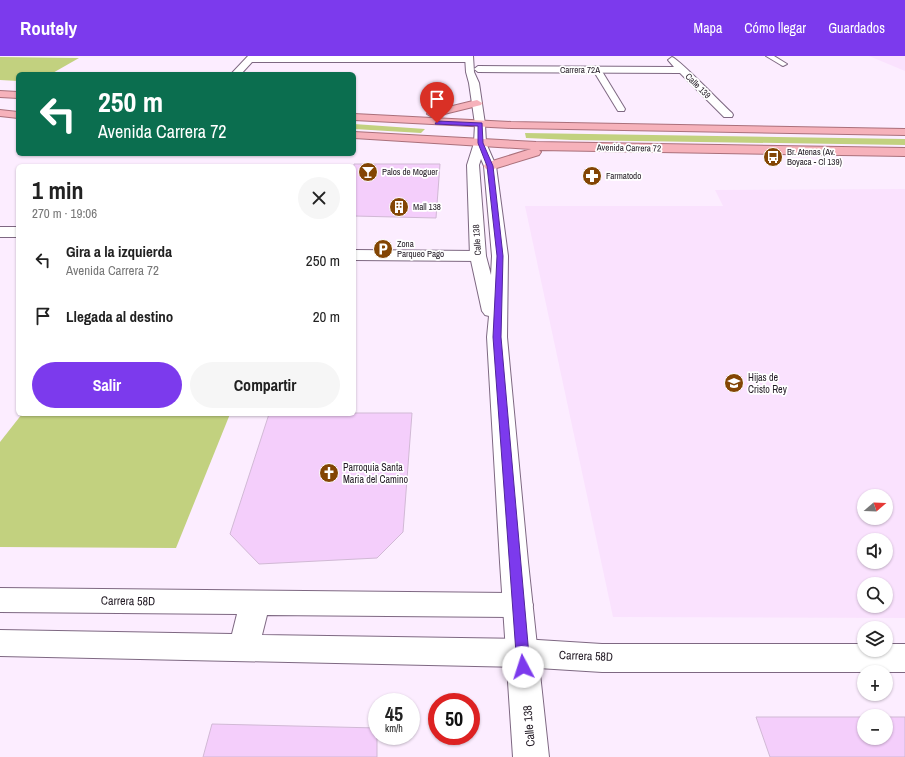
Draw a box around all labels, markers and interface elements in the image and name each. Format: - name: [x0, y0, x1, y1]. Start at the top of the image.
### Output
- text: Routely: [20, 15, 77, 41]
- text: Mapa: [694, 19, 722, 37]
- text: Cómo llegar: [744, 19, 806, 37]
- text: Guardados: [828, 19, 885, 37]
- street label: Carrera 72A: [560, 64, 600, 76]
- street label: Calle 139: [683, 71, 713, 101]
- pin: [420, 82, 454, 123]
- text: 250 m: [98, 83, 163, 121]
- icon: left: [32, 88, 84, 140]
- icon: arrive: [426, 88, 448, 110]
- text: Avenida Carrera 72: [98, 119, 227, 144]
- street label: Avenida Carrera 72: [596, 141, 661, 155]
- bus stop icon: Br. Atenas (Av. Boyaca - Cl 139): [762, 146, 784, 168]
- place label: Br. Atenas (Av. Boyaca - Cl 139): [787, 146, 843, 168]
- bar icon: Palos de Moguer: [357, 161, 379, 183]
- pharmacy icon: Farmatodo: [581, 165, 603, 187]
- place label: Palos de Moguer: [382, 166, 438, 178]
- place label: Farmatodo: [606, 170, 641, 182]
- text: 1 min: [32, 174, 83, 206]
- button: close: [298, 177, 340, 219]
- building icon: Mall 138: [388, 196, 410, 218]
- place label: Mall 138: [413, 201, 441, 213]
- text: 270 m · 19:06: [32, 205, 97, 222]
- street label: Calle 138: [470, 224, 484, 256]
- parking icon: Zona Parqueo Pago: [372, 238, 394, 260]
- place label: Zona Parqueo Pago: [397, 238, 444, 260]
- text: Gira a la izquierda: [66, 241, 172, 262]
- icon: left: [32, 249, 54, 271]
- text: 250 m: [306, 250, 340, 271]
- text: Avenida Carrera 72: [66, 262, 159, 279]
- icon: arrive: [32, 305, 54, 327]
- text: Llegada al destino: [66, 306, 173, 327]
- text: 20 m: [313, 306, 340, 327]
- button: Salir: [32, 362, 182, 408]
- button: Compartir: [190, 362, 340, 408]
- place label: Hijas de Cristo Rey: [748, 371, 788, 396]
- school or university icon: Hijas de Cristo Rey: [723, 372, 745, 394]
- place label: Parroquia Santa Maria del Camino: [343, 461, 409, 486]
- church icon: Parroquia Santa Maria del Camino: [318, 462, 340, 484]
- north arrow: [857, 489, 893, 525]
- map controls: [857, 489, 893, 745]
- button: sound: [857, 533, 893, 569]
- button: search: [857, 577, 893, 613]
- street label: Carrera 58D: [101, 593, 155, 609]
- button: layers: [857, 621, 893, 657]
- position arrow: [502, 646, 544, 688]
- street label: Carrera 58D: [559, 647, 613, 665]
- button: +: [857, 665, 893, 701]
- speed limit sign: 50: [428, 693, 480, 745]
- text: 45: [385, 700, 403, 727]
- street label: Calle 138: [519, 705, 539, 747]
- button: −: [857, 709, 893, 745]
- text: km/h: [385, 722, 403, 735]

